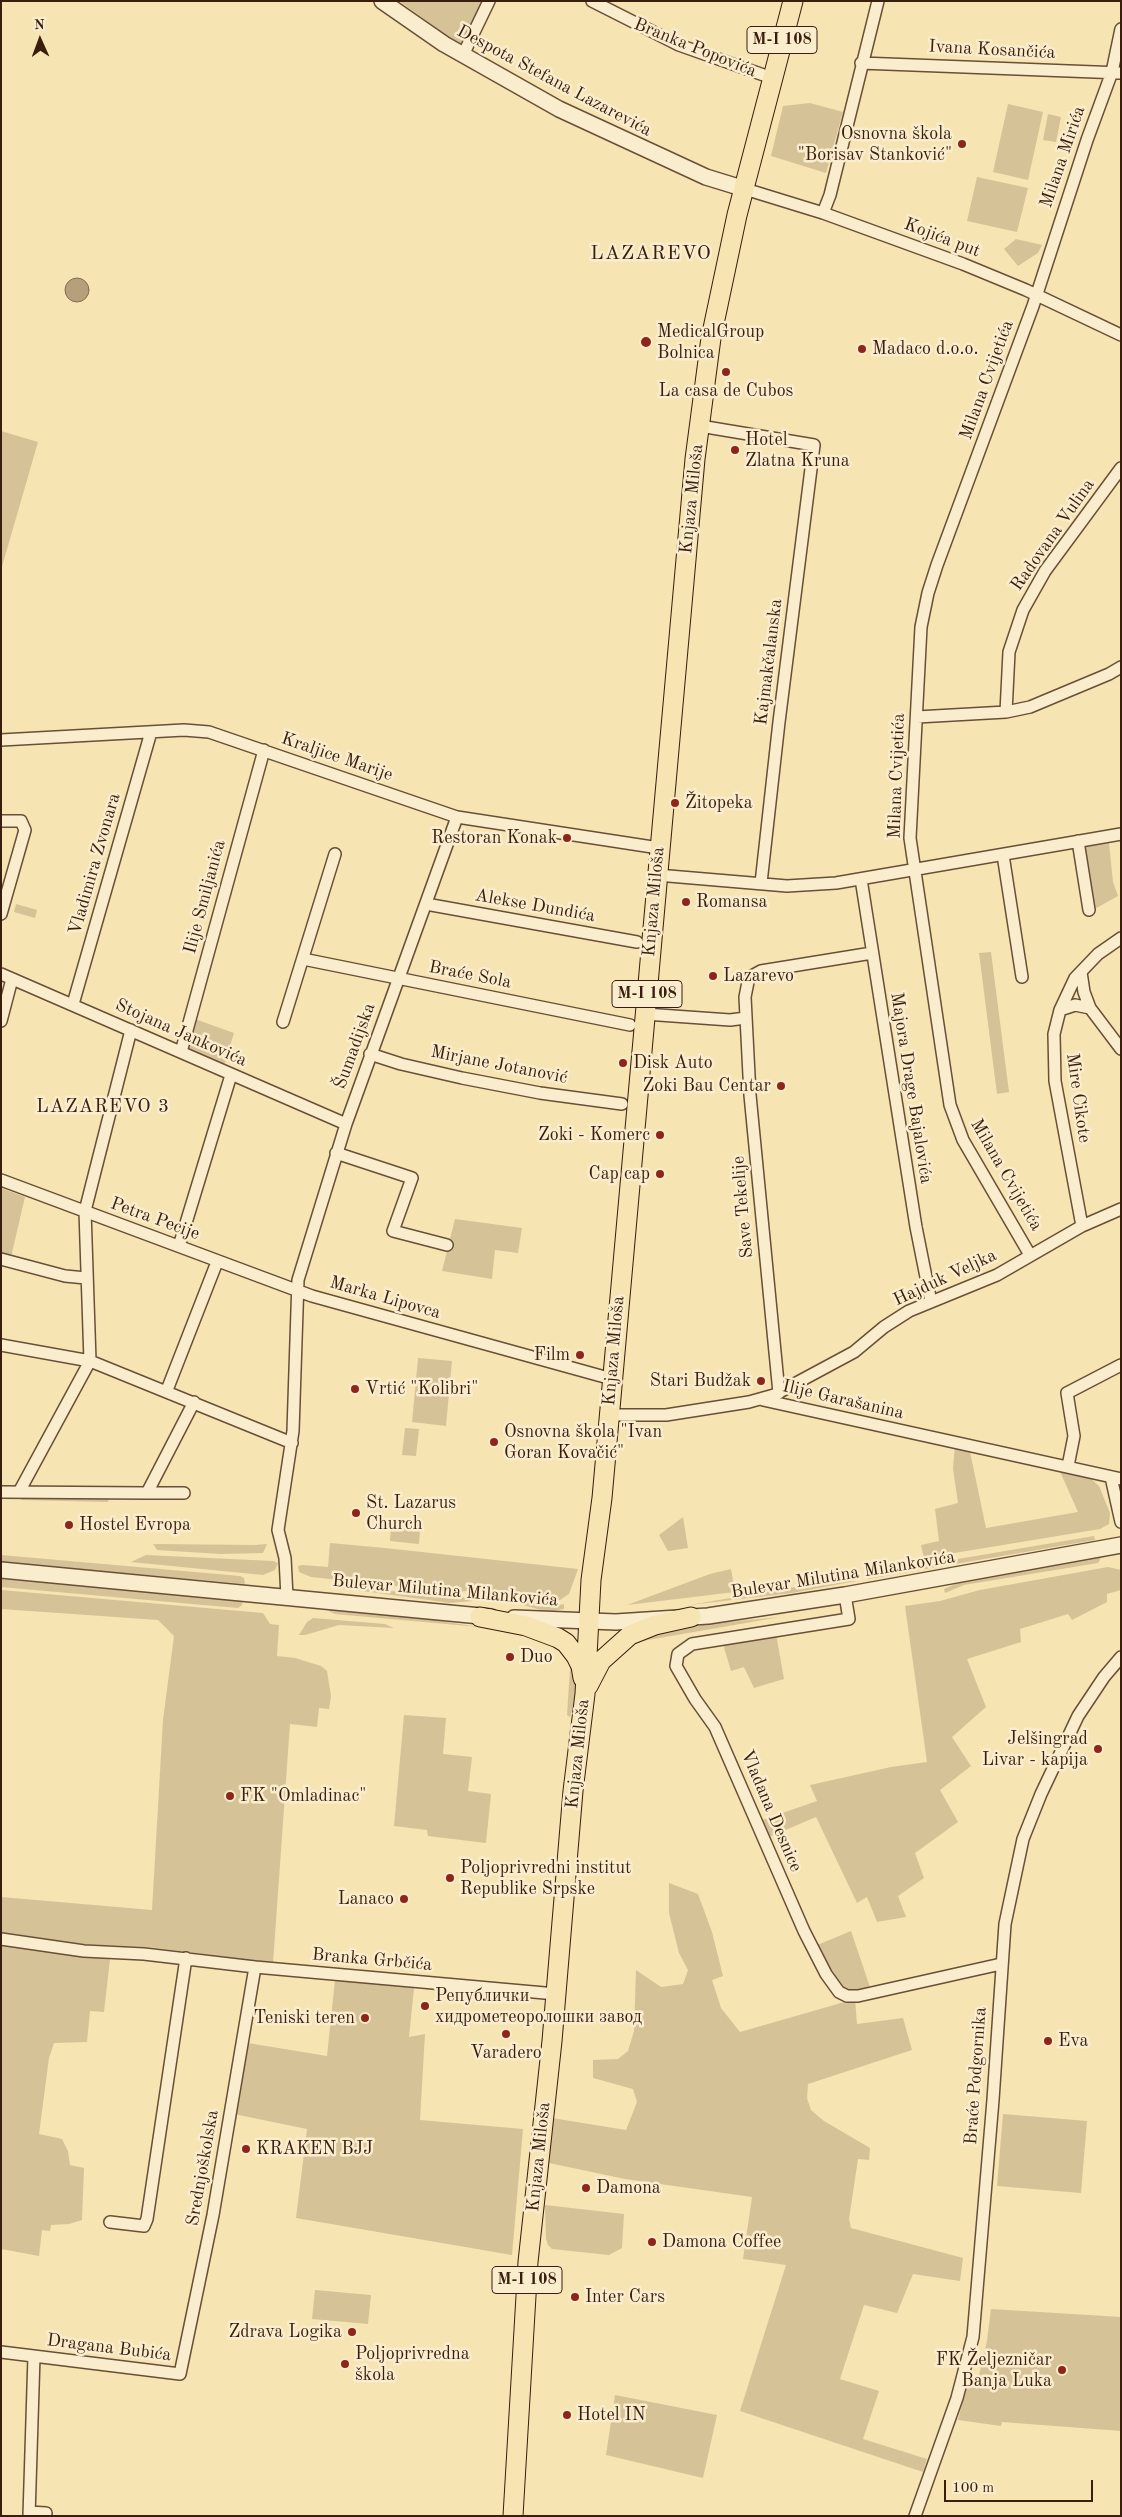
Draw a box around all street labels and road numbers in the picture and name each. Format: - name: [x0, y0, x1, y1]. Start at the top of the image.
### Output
- street label: Branka Popovića: [630, 14, 760, 82]
- street label: Despota Stefana Lazarevića: [453, 20, 655, 142]
- road number: M-I 108: [747, 26, 817, 54]
- street label: Ivana Kosančića: [928, 36, 1056, 64]
- street label: Milana Mirića: [1035, 103, 1091, 211]
- street label: Kojića put: [901, 214, 983, 262]
- street label: Milana Cvijetića: [955, 317, 1019, 443]
- street label: Knjaza Miloša: [675, 443, 709, 555]
- street label: Radovana Vulina: [1006, 475, 1100, 595]
- street label: Kajmakčalanska: [751, 598, 787, 726]
- street label: Milana Cvijetića: [884, 713, 910, 839]
- street label: Kraljice Marije: [278, 728, 396, 786]
- street label: Vladimira Zvonara: [64, 791, 126, 937]
- street label: Ilije Smiljanića: [179, 838, 231, 956]
- street label: Knjaza Miloša: [638, 846, 670, 958]
- street label: Alekse Dundića: [473, 885, 597, 927]
- street label: Braće Sola: [427, 956, 513, 994]
- road number: M-I 108: [612, 981, 682, 1008]
- street label: Majora Drage Bajalovića: [885, 991, 937, 1185]
- street label: Stojana Jankovića: [112, 994, 250, 1072]
- street label: Šumadijska: [329, 1000, 381, 1092]
- street label: Mirjane Jotanović: [429, 1041, 569, 1089]
- street label: Mire Cikote: [1061, 1052, 1095, 1144]
- street label: Milana Cvijetića: [965, 1115, 1047, 1235]
- street label: Save Tekelije: [728, 1155, 758, 1259]
- street label: Petra Pecije: [107, 1193, 203, 1245]
- street label: Hajduk Veljka: [890, 1245, 1000, 1311]
- street label: Marka Lipovca: [327, 1272, 443, 1324]
- street label: Knjaza Miloša: [598, 1295, 630, 1407]
- street label: Ilije Garašanina: [780, 1376, 906, 1424]
- street label: Bulevar Milutina Milankovića: [729, 1547, 957, 1603]
- street label: Bulevar Milutina Milankovića: [331, 1570, 559, 1612]
- street label: Knjaza Miloša: [561, 1698, 595, 1810]
- street label: Vladana Desnice: [736, 1747, 806, 1875]
- street label: Branka Grbčića: [311, 1944, 433, 1976]
- street label: Braće Podgornika: [960, 2006, 992, 2146]
- street label: Knjaza Miloša: [522, 2101, 556, 2213]
- street label: Srednjoškolska: [182, 2108, 224, 2228]
- road number: M-I 108: [492, 2266, 562, 2294]
- street label: Dragana Bubića: [45, 2330, 173, 2366]

